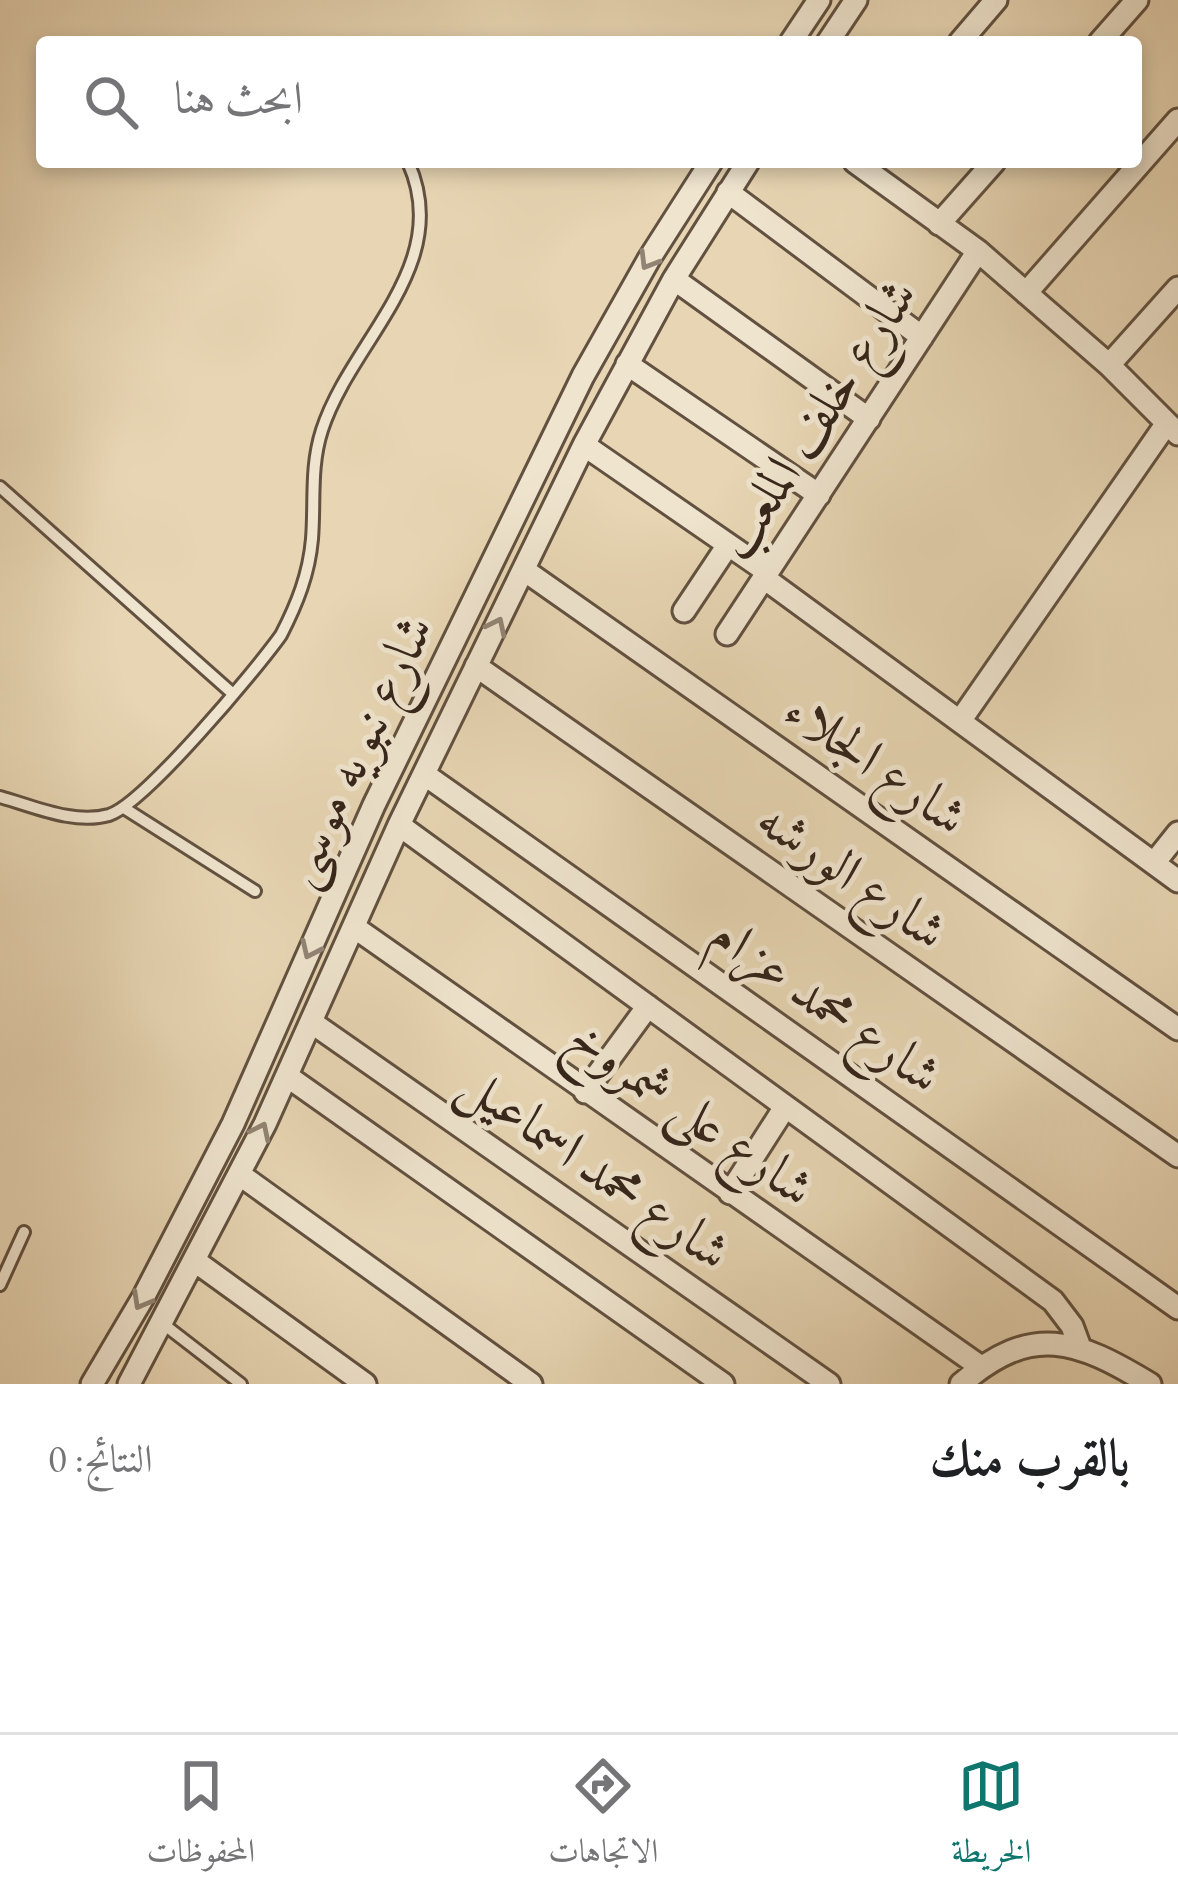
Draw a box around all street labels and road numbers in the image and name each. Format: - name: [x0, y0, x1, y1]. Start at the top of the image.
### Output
- street label: شارع خلف الملعب: [698, 264, 941, 578]
- street label: شارع نبويه موسى: [261, 603, 459, 902]
- street label: شارع الجلاء: [765, 674, 982, 859]
- street label: شارع الورشه: [738, 783, 962, 974]
- street label: شارع محمد عزام: [690, 898, 957, 1118]
- street label: شارع على شمروخ: [547, 1000, 829, 1232]
- street label: شارع محمد اسماعيل: [440, 1047, 745, 1294]

